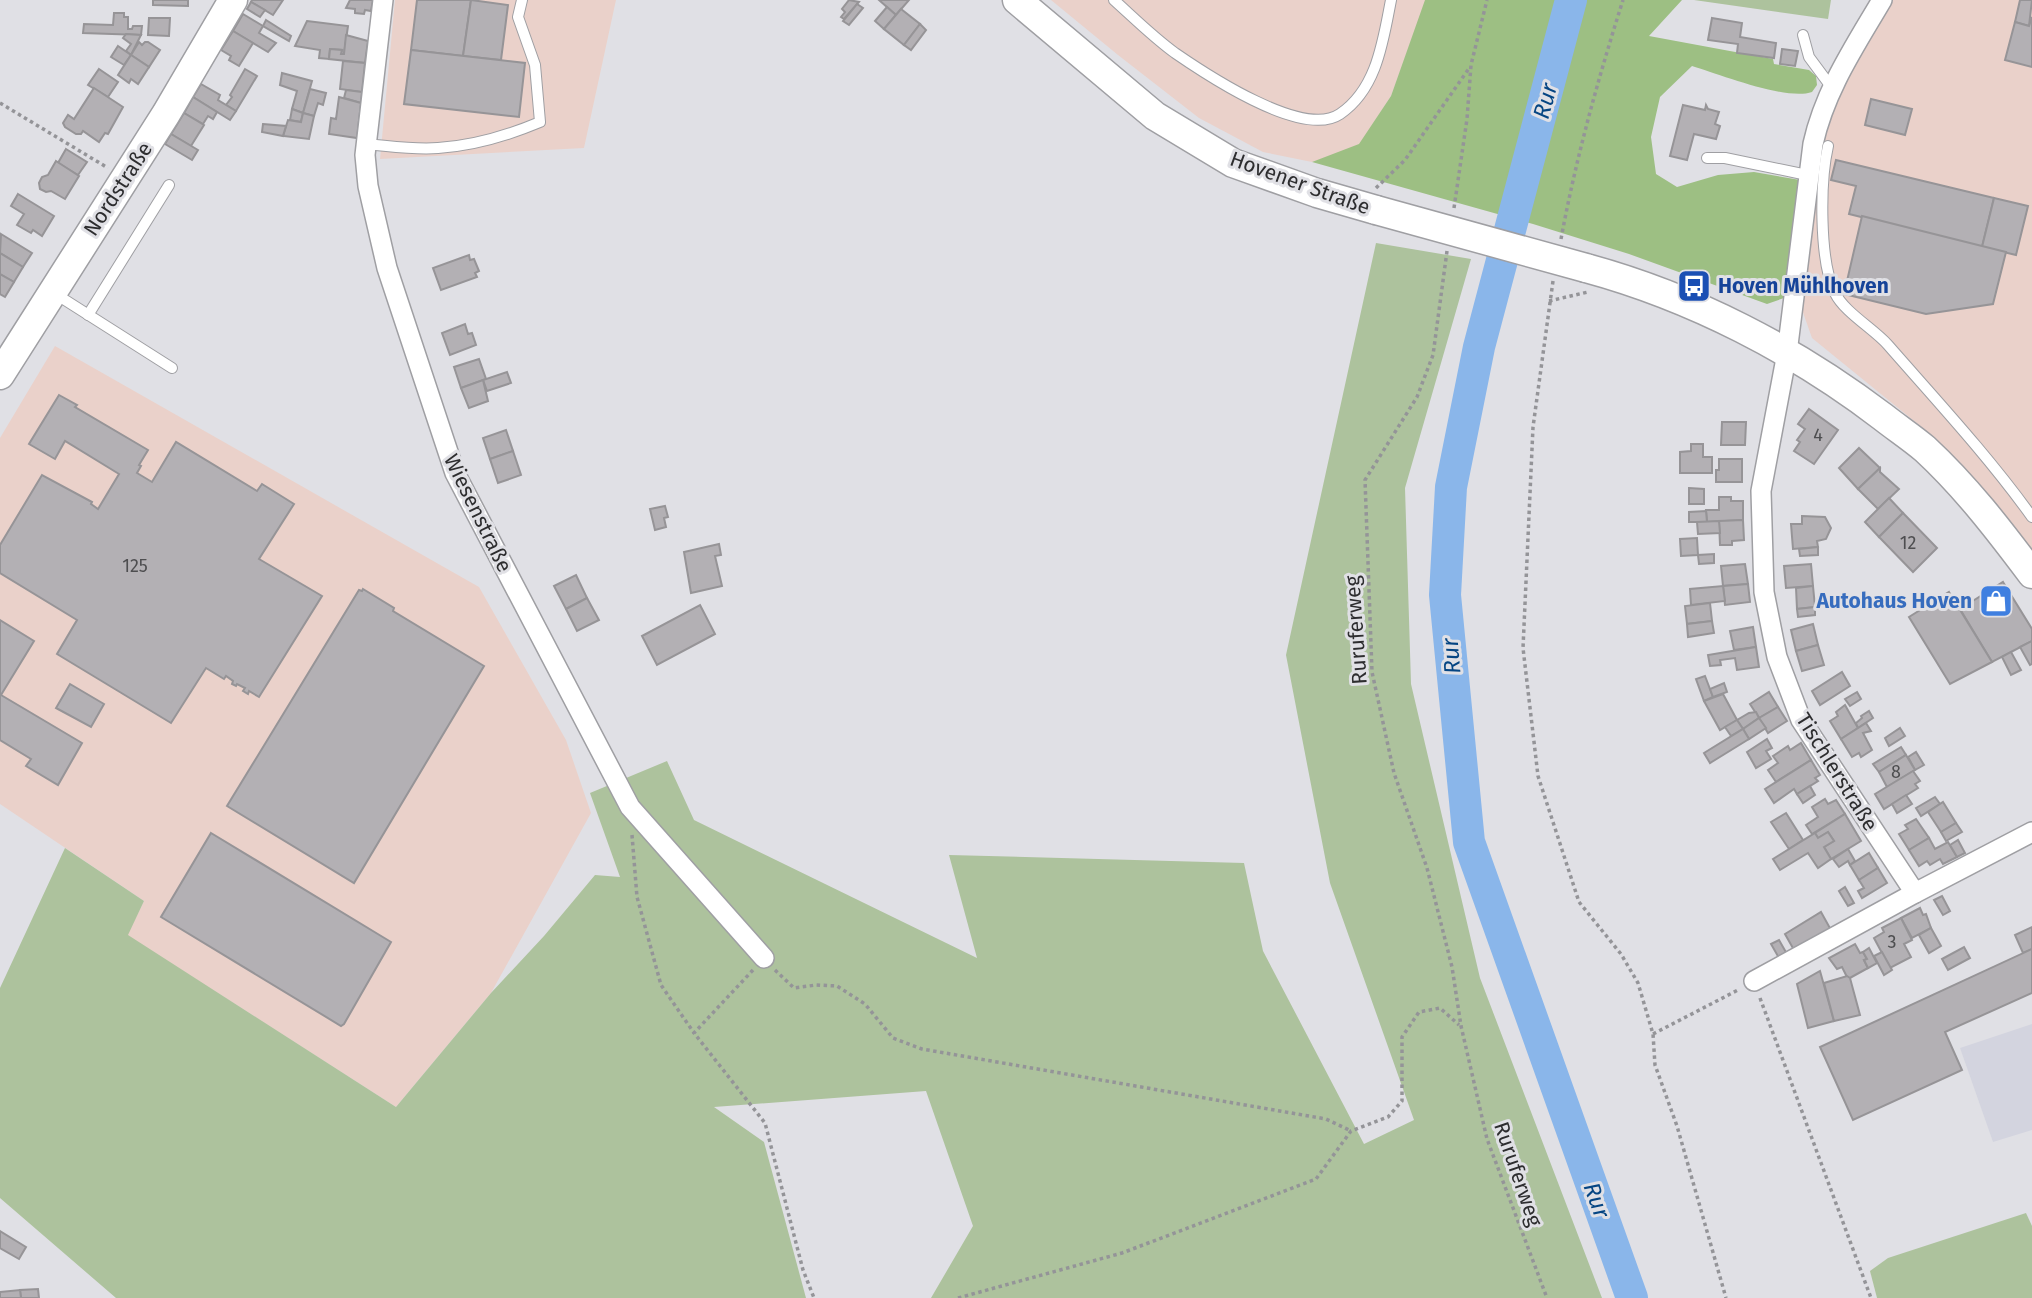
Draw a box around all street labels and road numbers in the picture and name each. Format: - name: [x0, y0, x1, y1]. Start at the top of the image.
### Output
- street label: Nordstraße: [78, 137, 158, 241]
- street label: Hovener Straße: [1226, 146, 1374, 220]
- street label: Wiesenstraße: [438, 450, 518, 576]
- street label: Ruruferweg: [1339, 575, 1373, 685]
- street label: Tischlerstraße: [1790, 708, 1884, 836]
- street label: Ruruferweg: [1488, 1118, 1548, 1230]

